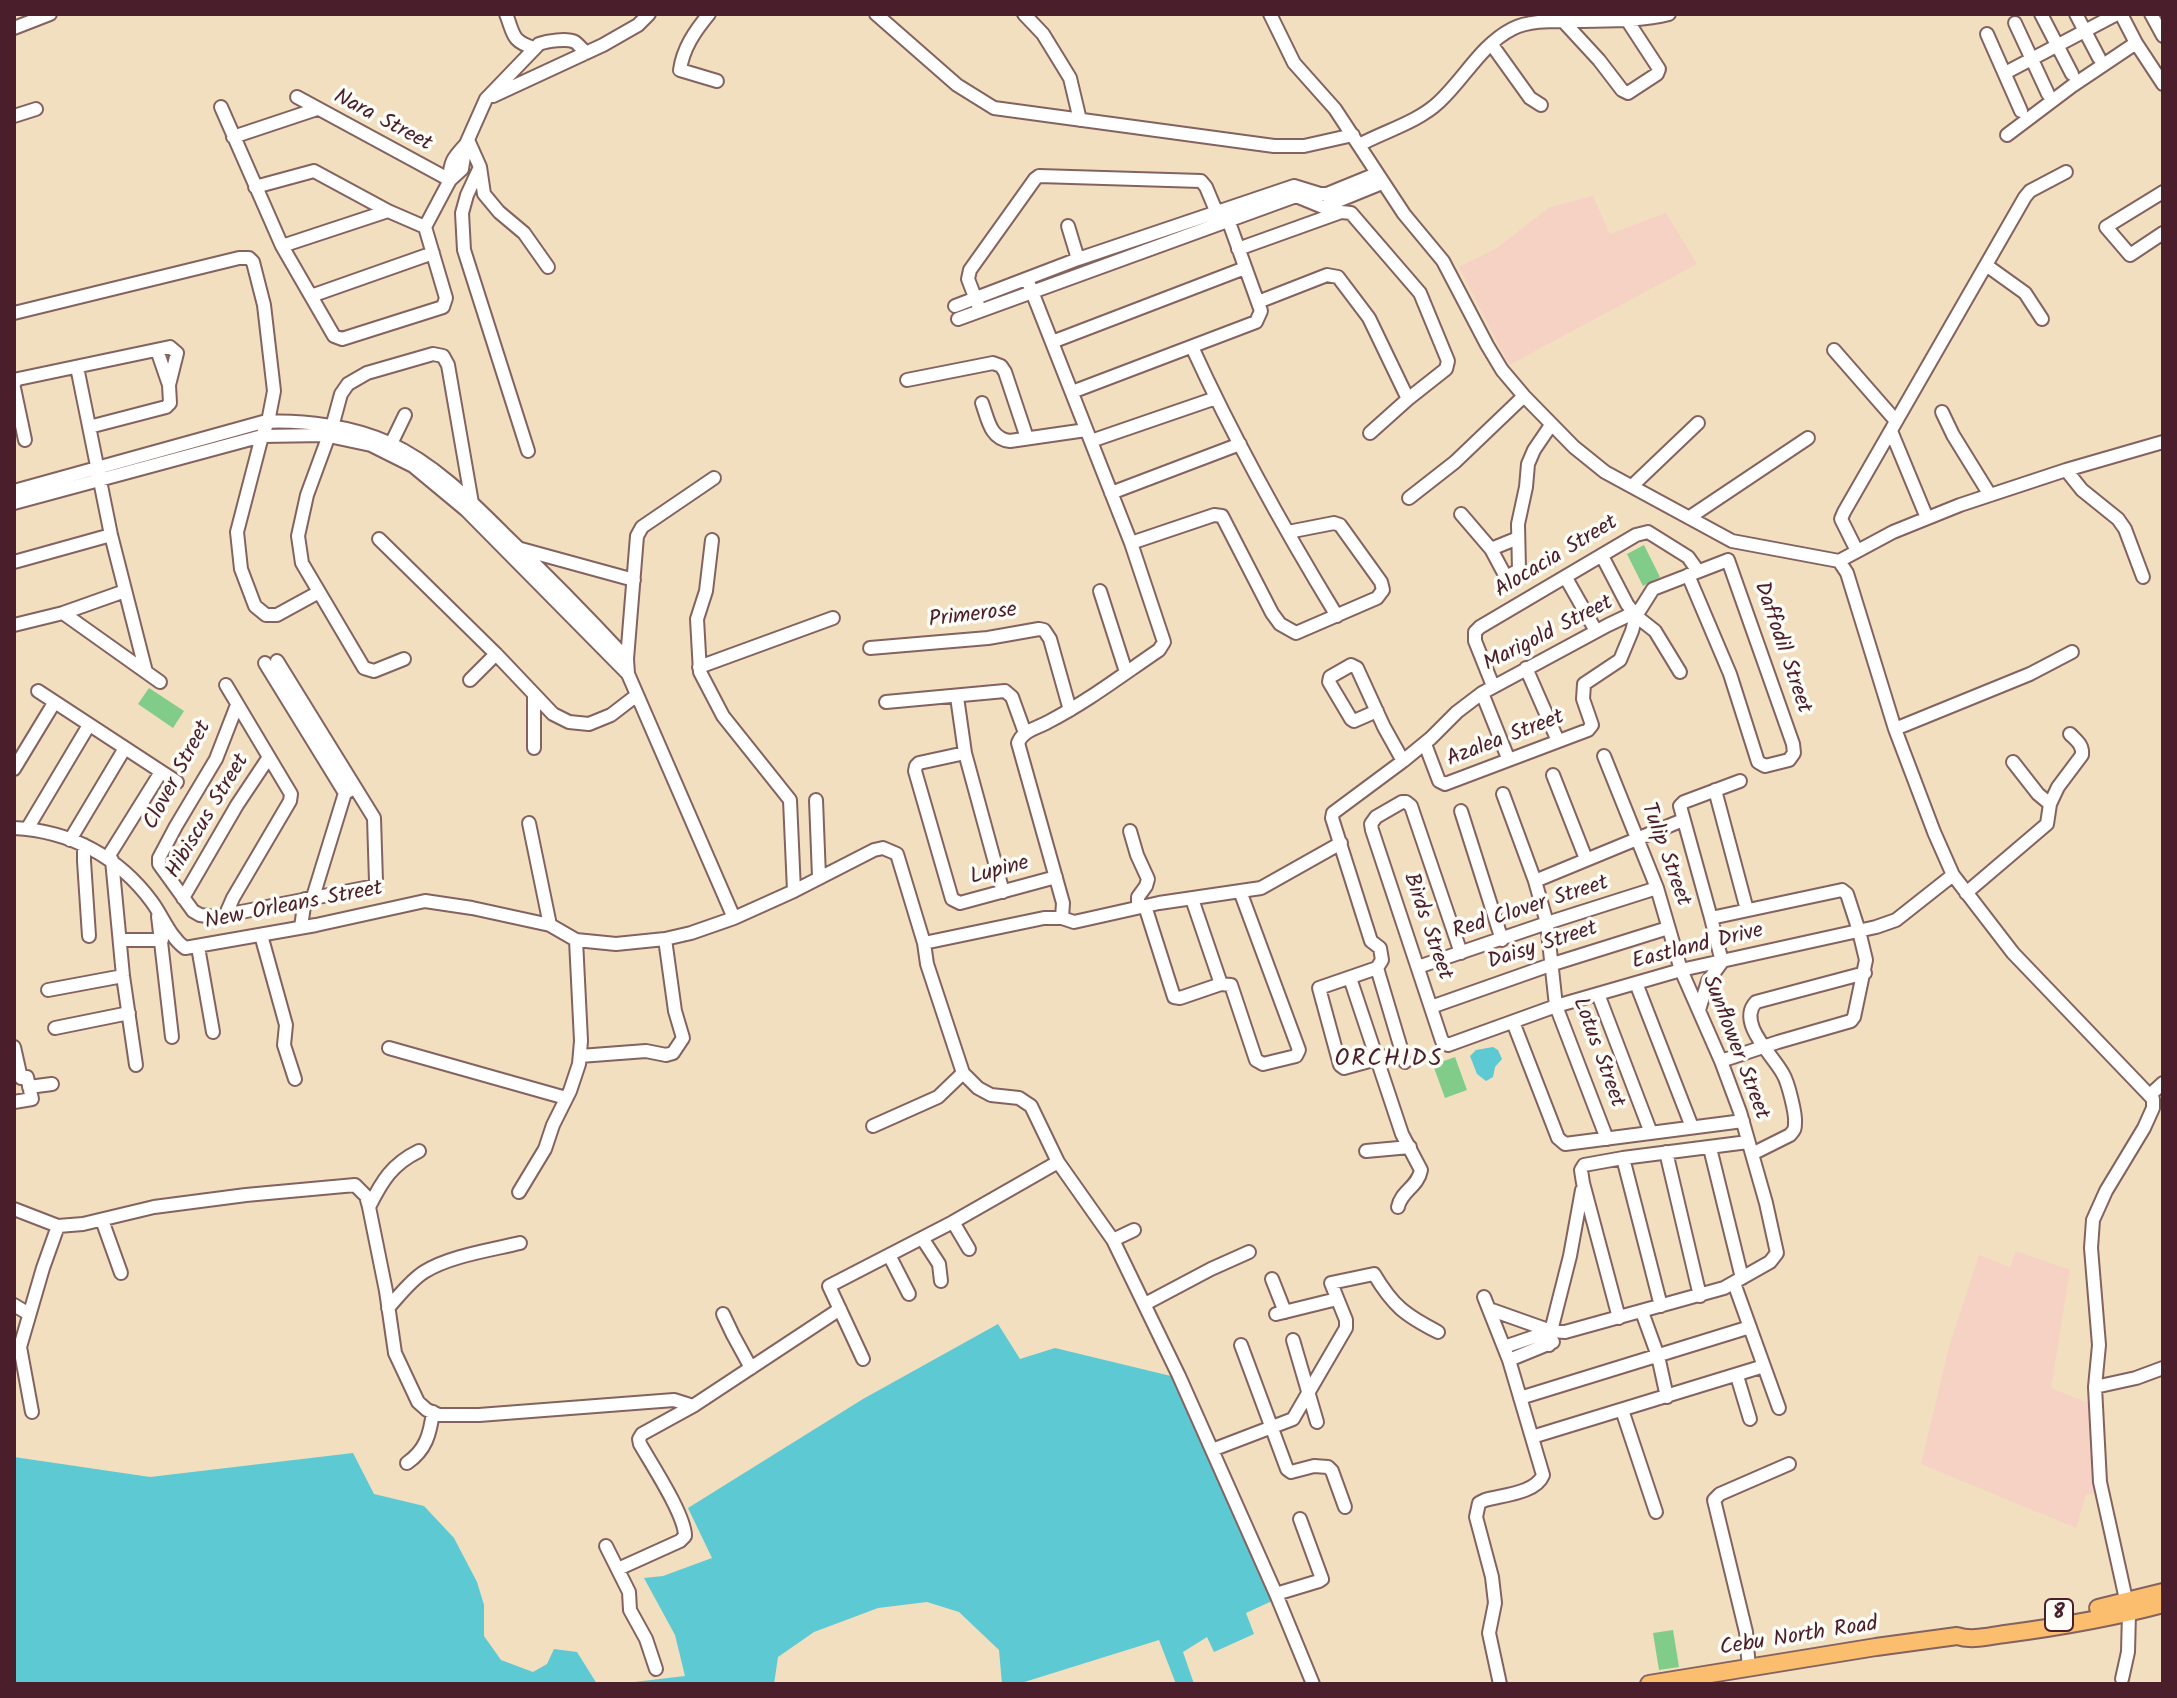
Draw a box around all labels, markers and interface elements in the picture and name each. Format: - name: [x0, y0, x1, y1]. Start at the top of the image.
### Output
- street label: Nara Street: [328, 85, 436, 159]
- street label: Alocacia Street: [1491, 511, 1623, 605]
- street label: Daffodil Street: [1746, 579, 1816, 717]
- street label: Marigold Street: [1480, 591, 1618, 679]
- street label: Primerose: [928, 599, 1018, 635]
- street label: Azalea Street: [1444, 706, 1568, 774]
- street label: Clover Street: [139, 717, 219, 835]
- street label: Hibiscus Street: [162, 750, 256, 884]
- street label: Tulip Street: [1633, 800, 1695, 910]
- street label: Lupine: [968, 851, 1032, 893]
- street label: Birds Street: [1395, 870, 1457, 984]
- street label: Red Clover Street: [1450, 871, 1612, 947]
- street label: New Orleans Street: [203, 877, 385, 937]
- street label: Daisy Street: [1485, 917, 1601, 977]
- street label: Eastland Drive: [1630, 919, 1766, 977]
- street label: Sunflower Street: [1694, 972, 1774, 1124]
- street label: Lotus Street: [1565, 994, 1629, 1112]
- district label: ORCHIDS: [1335, 1047, 1443, 1075]
- road number: 8: [2045, 1599, 2073, 1631]
- street label: Cebu North Road: [1718, 1612, 1880, 1664]

